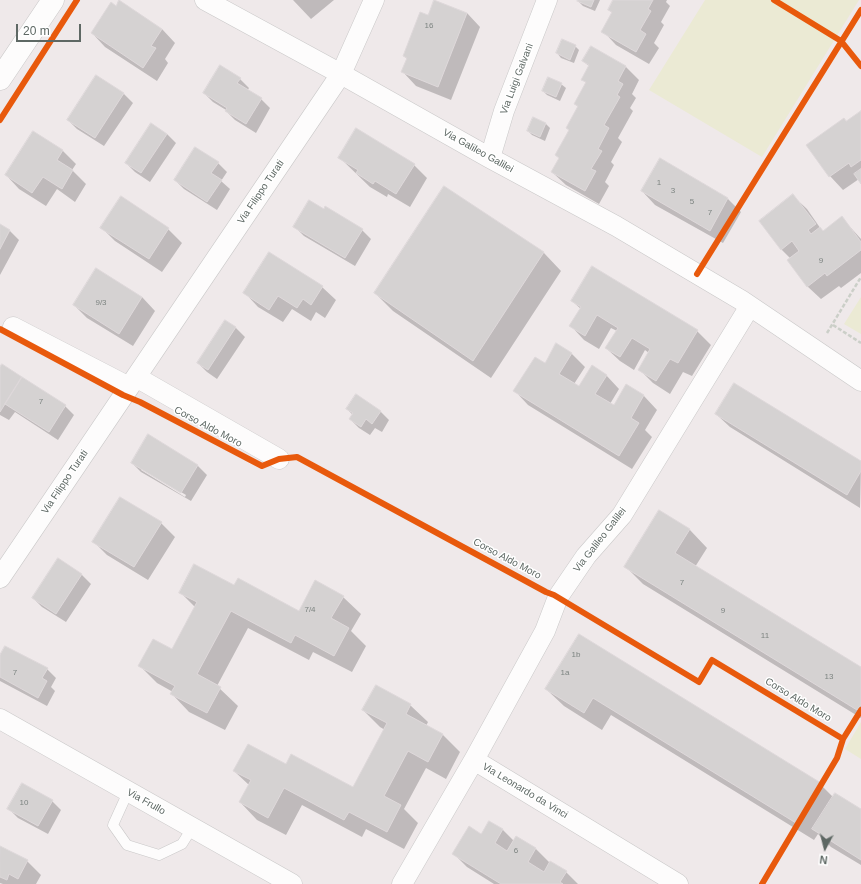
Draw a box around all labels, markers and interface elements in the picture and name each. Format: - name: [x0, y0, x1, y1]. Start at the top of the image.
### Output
- scale bar: [18, 16, 83, 42]
- house number: 16: [425, 21, 433, 31]
- text: 20 m: [23, 24, 50, 38]
- street label: Via Luigi Galvani: [498, 42, 536, 116]
- street label: Via Galileo Galilei: [441, 127, 515, 175]
- street label: Via Filippo Turati: [235, 158, 287, 226]
- house number: 1: [657, 178, 661, 188]
- house number: 3: [671, 186, 675, 196]
- house number: 5: [690, 197, 694, 207]
- house number: 7: [708, 208, 712, 218]
- house number: 9: [819, 256, 823, 266]
- house number: 9/3: [95, 298, 107, 308]
- house number: 7: [39, 397, 43, 407]
- street label: Corso Aldo Moro: [172, 404, 244, 450]
- street label: Via Filippo Turati: [39, 448, 91, 516]
- street label: Via Galileo Galilei: [571, 505, 629, 575]
- street label: Corso Aldo Moro: [471, 536, 543, 582]
- house number: 7: [680, 578, 684, 588]
- house number: 7/4: [304, 605, 316, 615]
- house number: 9: [721, 606, 725, 616]
- house number: 11: [761, 631, 769, 641]
- house number: 1b: [572, 650, 580, 660]
- house number: 7: [13, 668, 17, 678]
- house number: 1a: [561, 668, 569, 678]
- house number: 13: [825, 672, 833, 682]
- street label: Corso Aldo Moro: [763, 676, 833, 724]
- street label: Via Leonardo da Vinci: [480, 761, 570, 821]
- street label: Via Frullo: [125, 787, 167, 817]
- house number: 10: [20, 798, 28, 808]
- north arrow: [805, 828, 845, 868]
- house number: 6: [514, 846, 518, 856]
- text: N: [819, 853, 828, 866]

